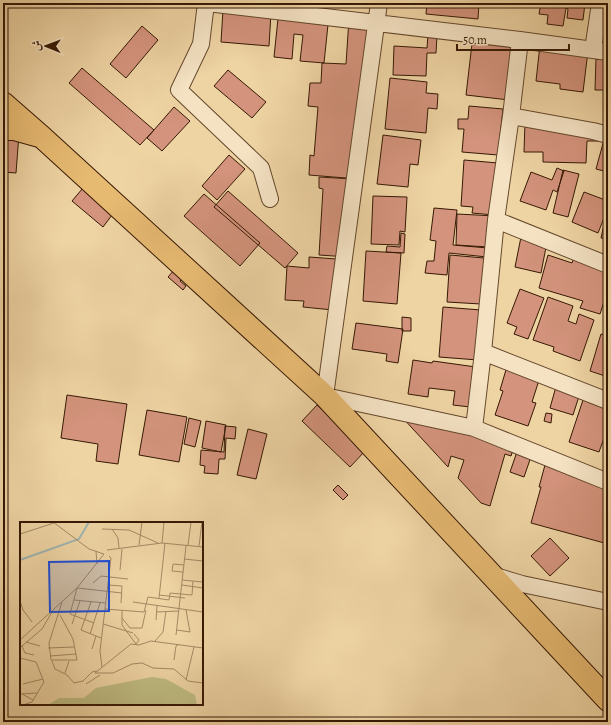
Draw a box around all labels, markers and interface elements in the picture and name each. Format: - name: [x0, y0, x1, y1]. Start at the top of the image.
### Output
- north arrow: [26, 26, 66, 66]
- scale bar: [457, 26, 569, 52]
- text: 50 m: [463, 32, 487, 48]
- text: ش: [29, 40, 44, 51]
- inset map: [20, 522, 203, 705]

